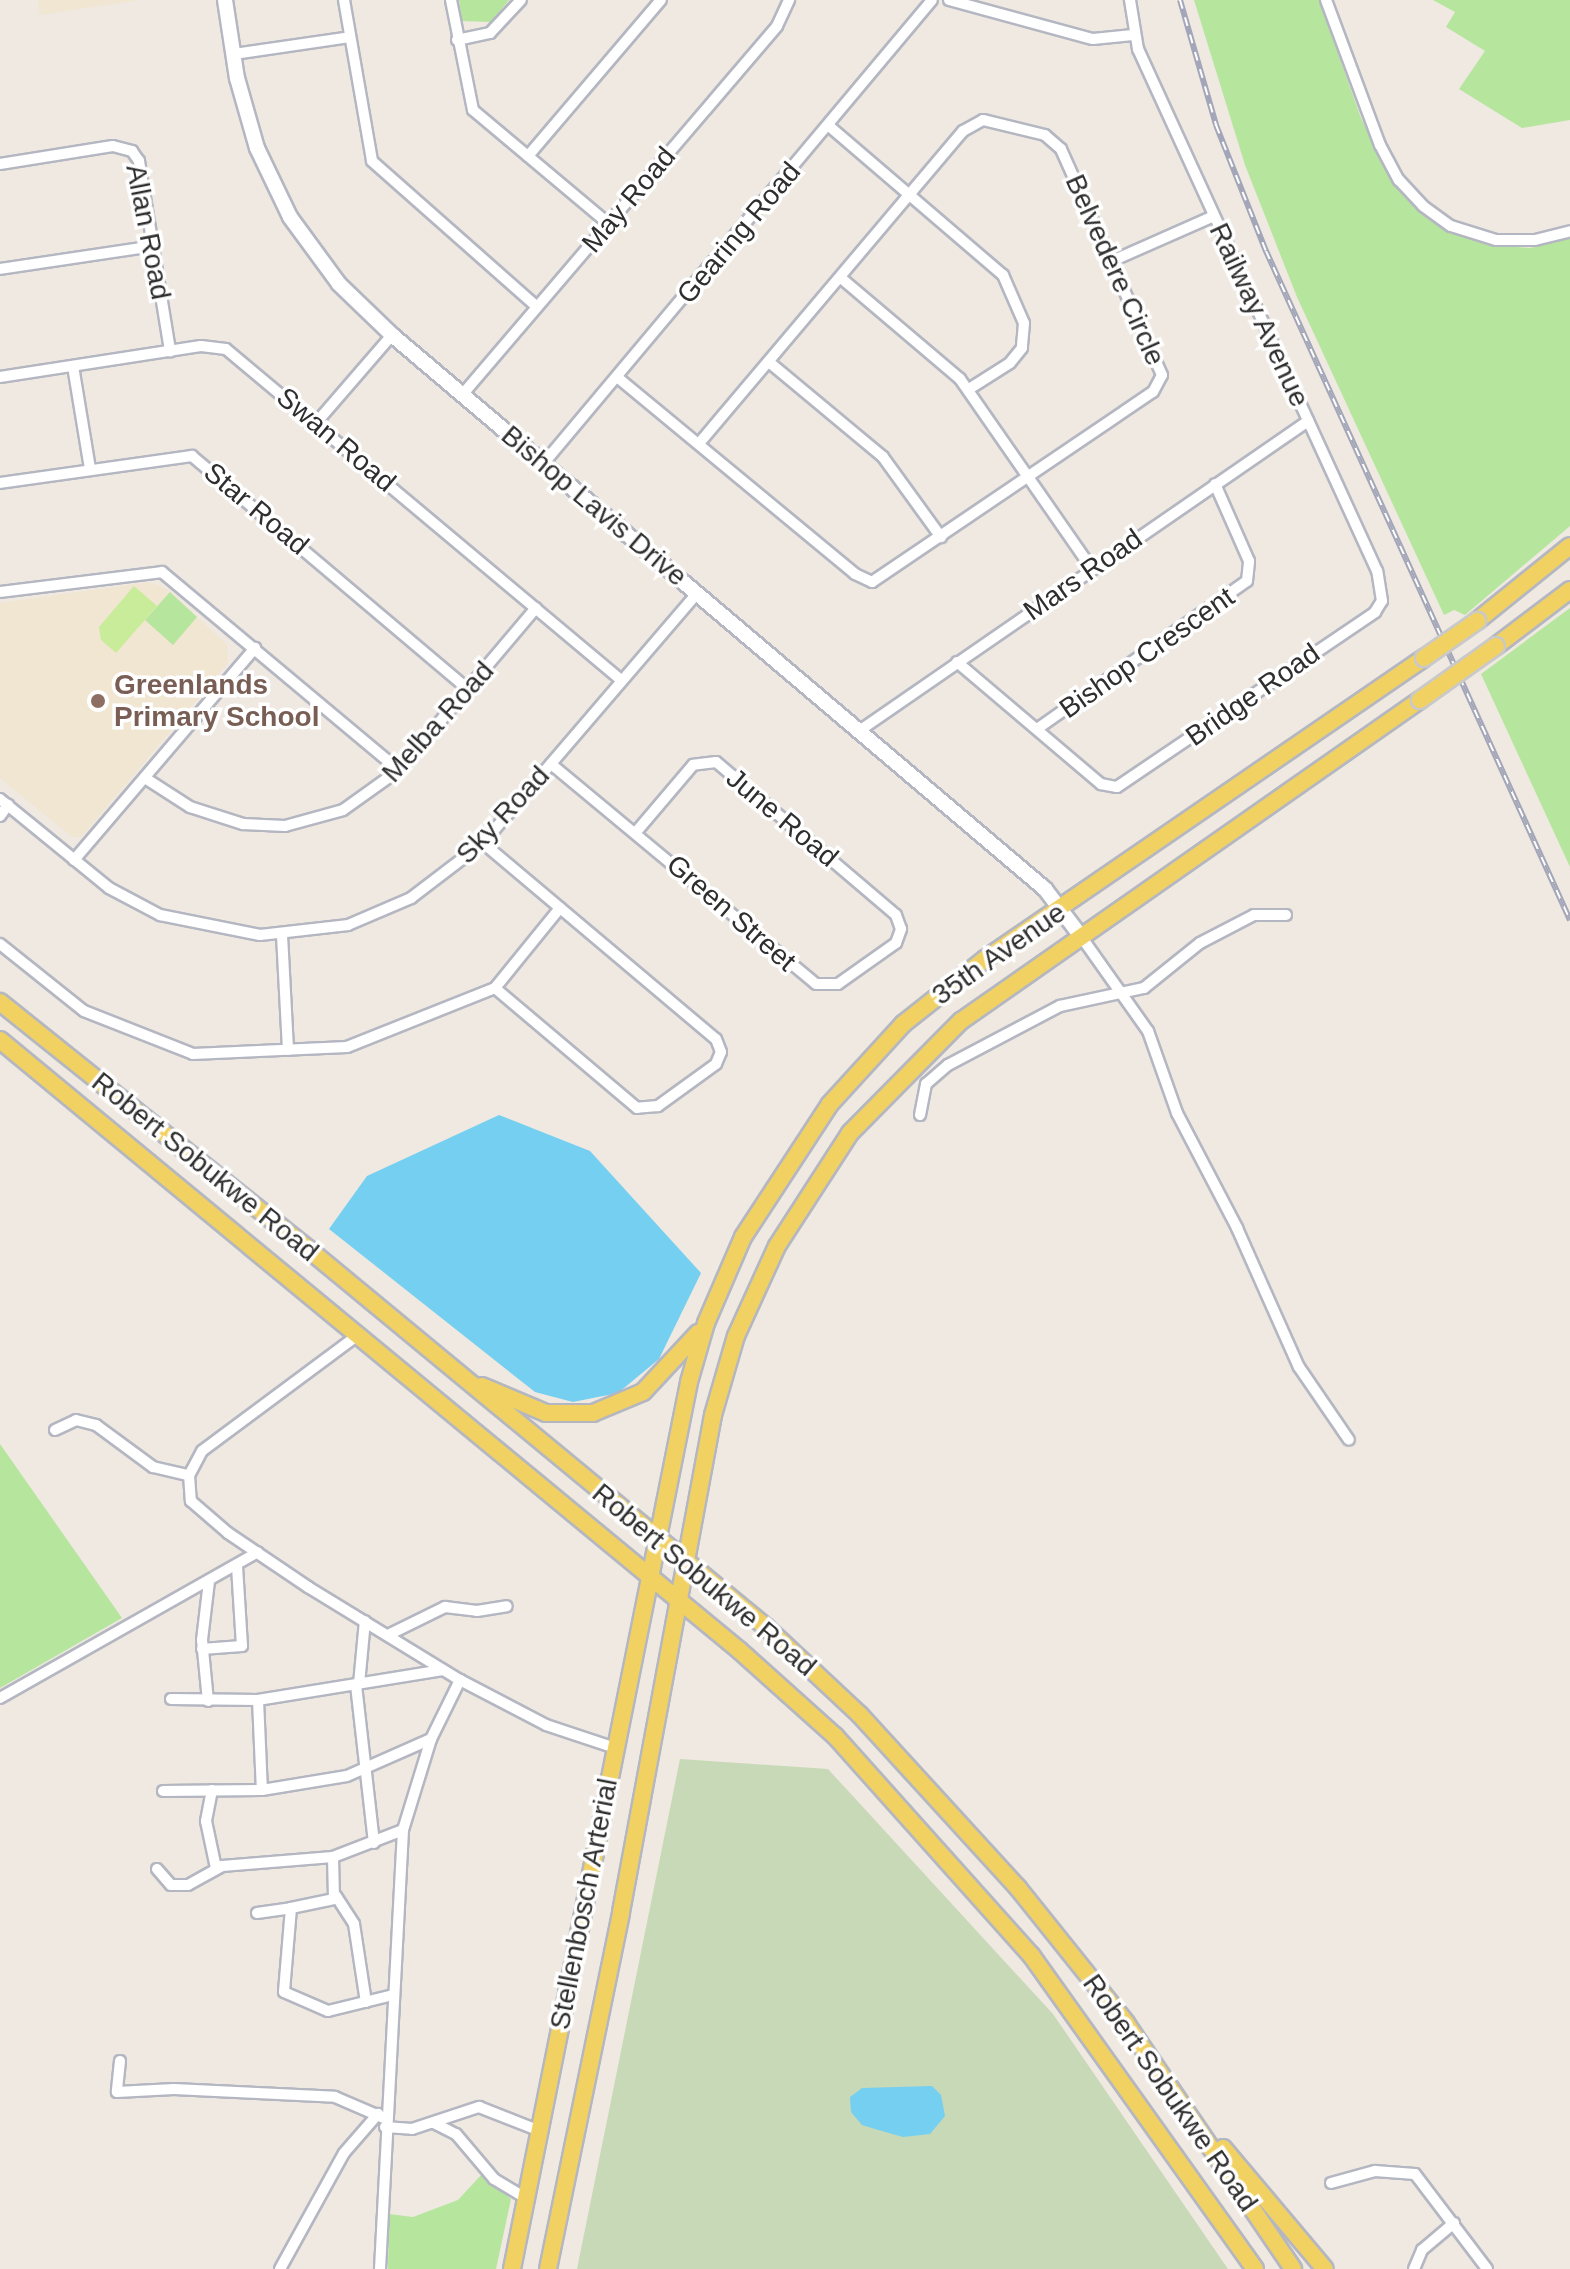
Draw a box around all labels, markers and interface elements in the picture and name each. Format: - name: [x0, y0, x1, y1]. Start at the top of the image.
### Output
- street label: May Road: [575, 140, 683, 260]
- street label: Gearing Road: [670, 155, 808, 311]
- street label: Allan Road: [118, 162, 178, 302]
- street label: Belvedere Circle: [1058, 169, 1172, 371]
- street label: Railway Avenue: [1201, 217, 1317, 413]
- street label: Swan Road: [270, 381, 402, 499]
- street label: Bishop Lavis Drive: [494, 419, 694, 593]
- street label: Star Road: [197, 456, 315, 562]
- street label: Mars Road: [1017, 522, 1149, 628]
- street label: Bishop Crescent: [1053, 580, 1241, 726]
- street label: Bridge Road: [1180, 637, 1326, 753]
- street label: Melba Road: [375, 655, 501, 789]
- place label: Greenlands Primary School: [114, 668, 319, 734]
- marker: Greenlands Primary School: [89, 692, 107, 710]
- street label: Sky Road: [449, 759, 557, 871]
- street label: June Road: [719, 762, 845, 874]
- street label: Green Street: [659, 848, 803, 978]
- street label: 35th Avenue: [925, 895, 1073, 1013]
- street label: Robert Sobukwe Road: [85, 1065, 325, 1269]
- street label: Robert Sobukwe Road: [585, 1477, 823, 1683]
- street label: Stellenbosch Arterial: [543, 1775, 625, 2033]
- street label: Robert Sobukwe Road: [1075, 1968, 1265, 2218]

